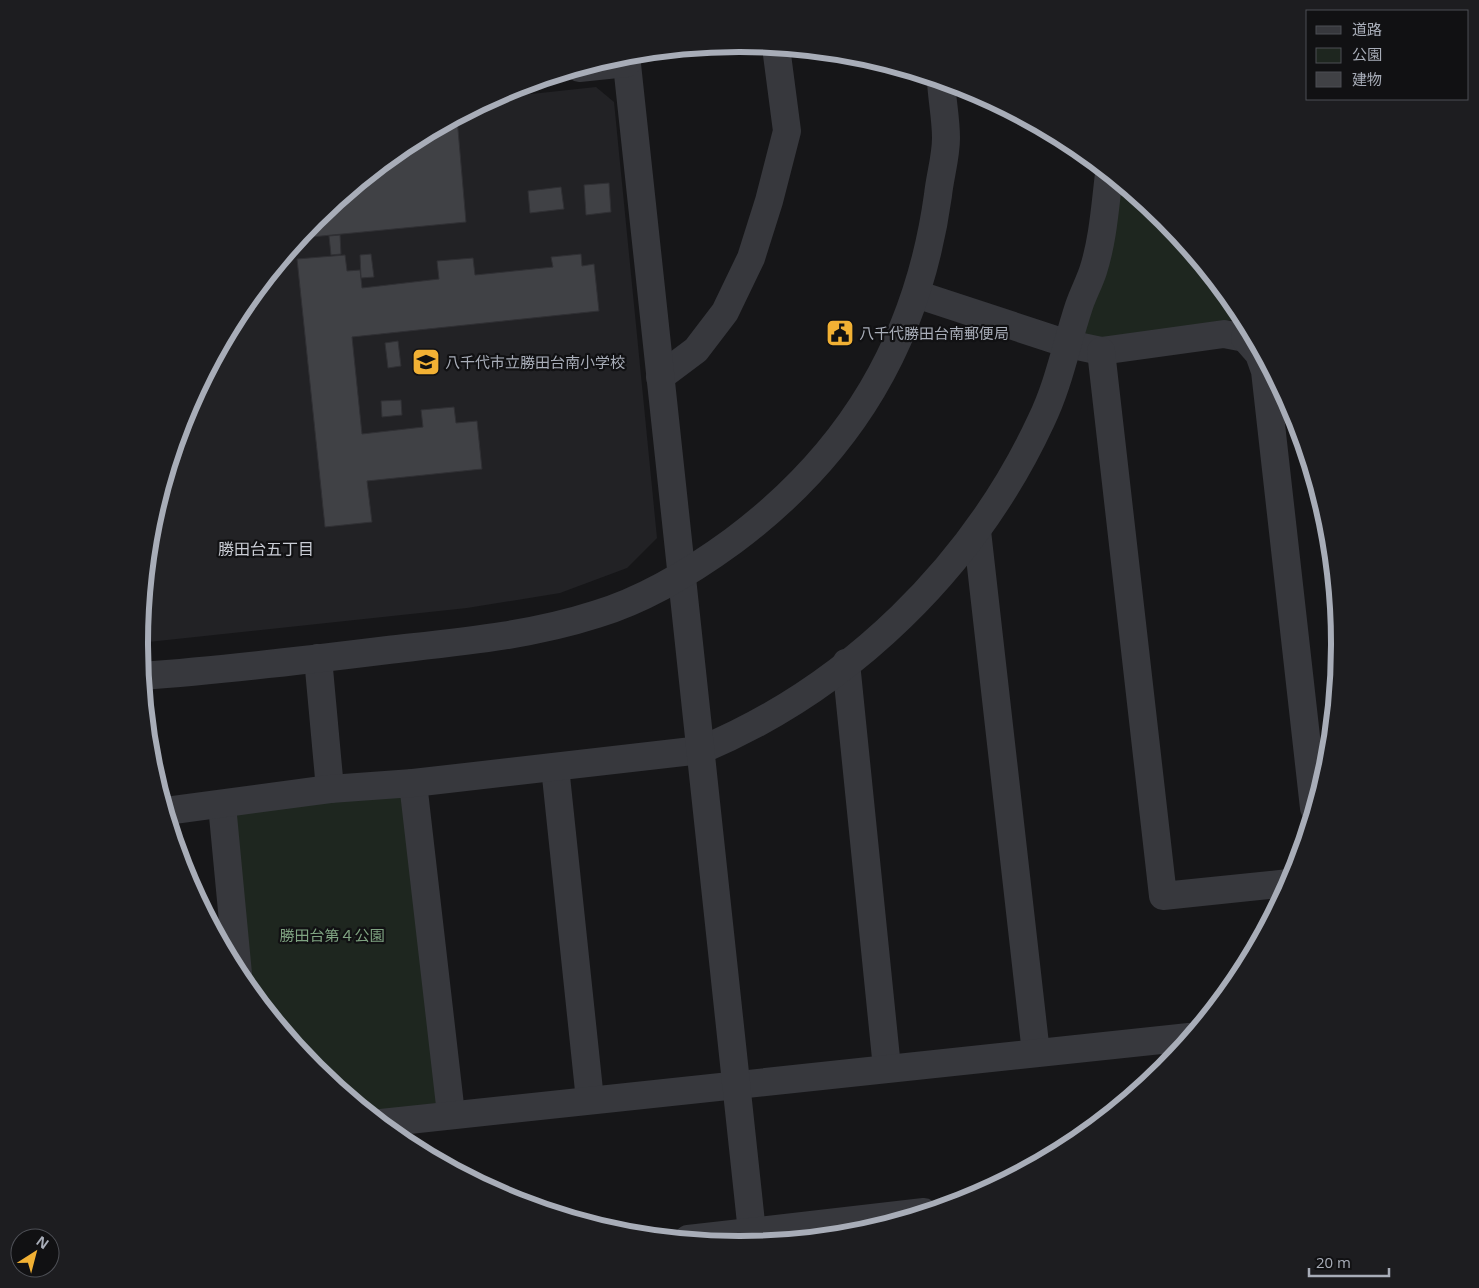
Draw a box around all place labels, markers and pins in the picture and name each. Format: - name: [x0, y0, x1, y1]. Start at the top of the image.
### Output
- public building icon: 八千代勝田台南郵便局: [825, 318, 855, 348]
- place label: 八千代勝田台南郵便局: [859, 323, 1009, 343]
- school or university icon: 八千代市立勝田台南小学校: [411, 347, 441, 377]
- place label: 八千代市立勝田台南小学校: [445, 352, 625, 372]

